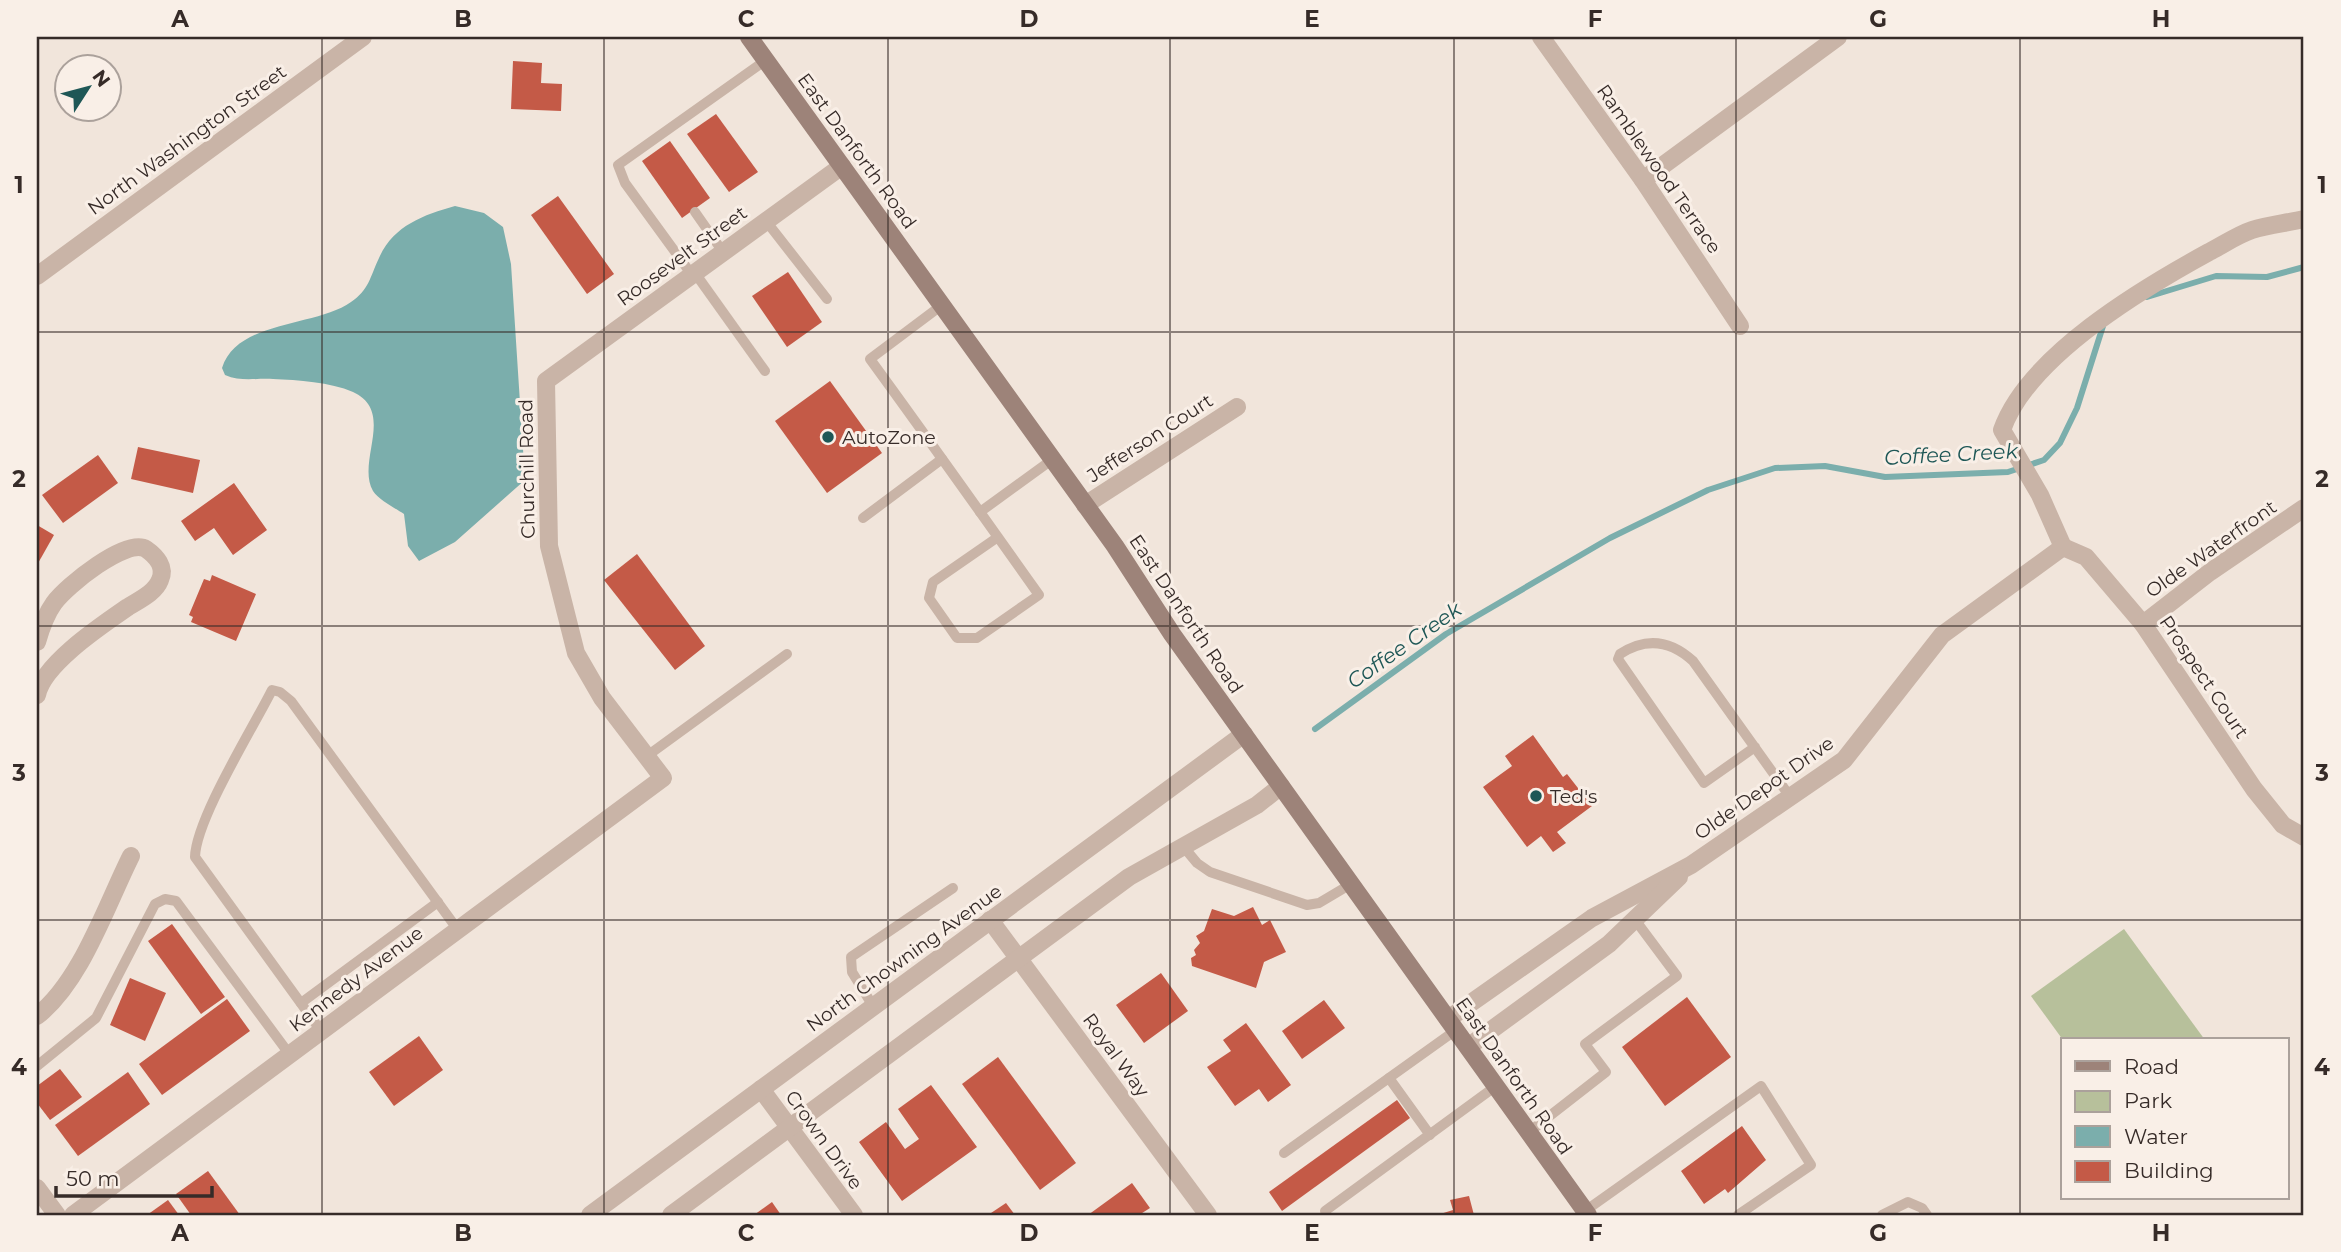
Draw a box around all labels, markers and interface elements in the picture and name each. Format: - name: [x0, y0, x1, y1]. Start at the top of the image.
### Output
- text: A: [170, 5, 189, 33]
- text: B: [454, 5, 472, 33]
- text: C: [738, 5, 755, 33]
- text: D: [1020, 5, 1039, 33]
- text: E: [1304, 5, 1320, 33]
- text: F: [1588, 5, 1603, 33]
- text: G: [1869, 5, 1887, 33]
- text: H: [2152, 5, 2170, 33]
- north arrow: [52, 52, 122, 122]
- street label: North Washington Street: [83, 60, 291, 220]
- street label: East Danforth Road: [793, 69, 921, 233]
- street label: Ramblewood Terrace: [1592, 80, 1726, 258]
- text: 1: [14, 171, 24, 199]
- text: 1: [2317, 171, 2327, 199]
- street label: Roosevelt Street: [613, 201, 752, 311]
- street label: Jefferson Court: [1082, 389, 1217, 488]
- street label: Churchill Road: [514, 399, 540, 539]
- place label: AutoZone: [842, 426, 936, 449]
- marker: AutoZone: [820, 429, 836, 445]
- water label: Coffee Creek: [1884, 438, 2020, 470]
- text: 2: [12, 465, 26, 493]
- text: 2: [2315, 465, 2329, 493]
- street label: Olde Waterfront: [2141, 495, 2281, 603]
- street label: East Danforth Road: [1124, 530, 1248, 698]
- water label: Coffee Creek: [1342, 596, 1467, 694]
- street label: Prospect Court: [2154, 611, 2254, 743]
- street label: Olde Depot Drive: [1690, 731, 1838, 845]
- text: 3: [11, 759, 26, 787]
- text: 3: [2314, 759, 2329, 787]
- place label: Ted's: [1550, 785, 1597, 808]
- marker: Ted's: [1528, 788, 1544, 804]
- street label: North Chowning Avenue: [802, 879, 1006, 1037]
- street label: Kennedy Avenue: [285, 921, 427, 1037]
- street label: East Danforth Road: [1451, 993, 1577, 1159]
- street label: Royal Way: [1078, 1009, 1154, 1102]
- legend: [2061, 1038, 2288, 1200]
- text: 4: [11, 1053, 27, 1081]
- text: 4: [2314, 1053, 2330, 1081]
- text: Road: [2124, 1054, 2179, 1079]
- street label: Crown Drive: [780, 1086, 868, 1194]
- text: Park: [2124, 1088, 2172, 1113]
- text: Water: [2124, 1124, 2188, 1149]
- scale bar: [56, 1154, 212, 1198]
- text: Building: [2124, 1158, 2214, 1183]
- text: 50 m: [66, 1166, 120, 1191]
- text: A: [170, 1219, 189, 1247]
- text: B: [454, 1219, 472, 1247]
- text: C: [738, 1219, 755, 1247]
- text: D: [1020, 1219, 1039, 1247]
- text: E: [1304, 1219, 1320, 1247]
- text: F: [1588, 1219, 1603, 1247]
- text: G: [1869, 1219, 1887, 1247]
- text: H: [2152, 1219, 2170, 1247]

